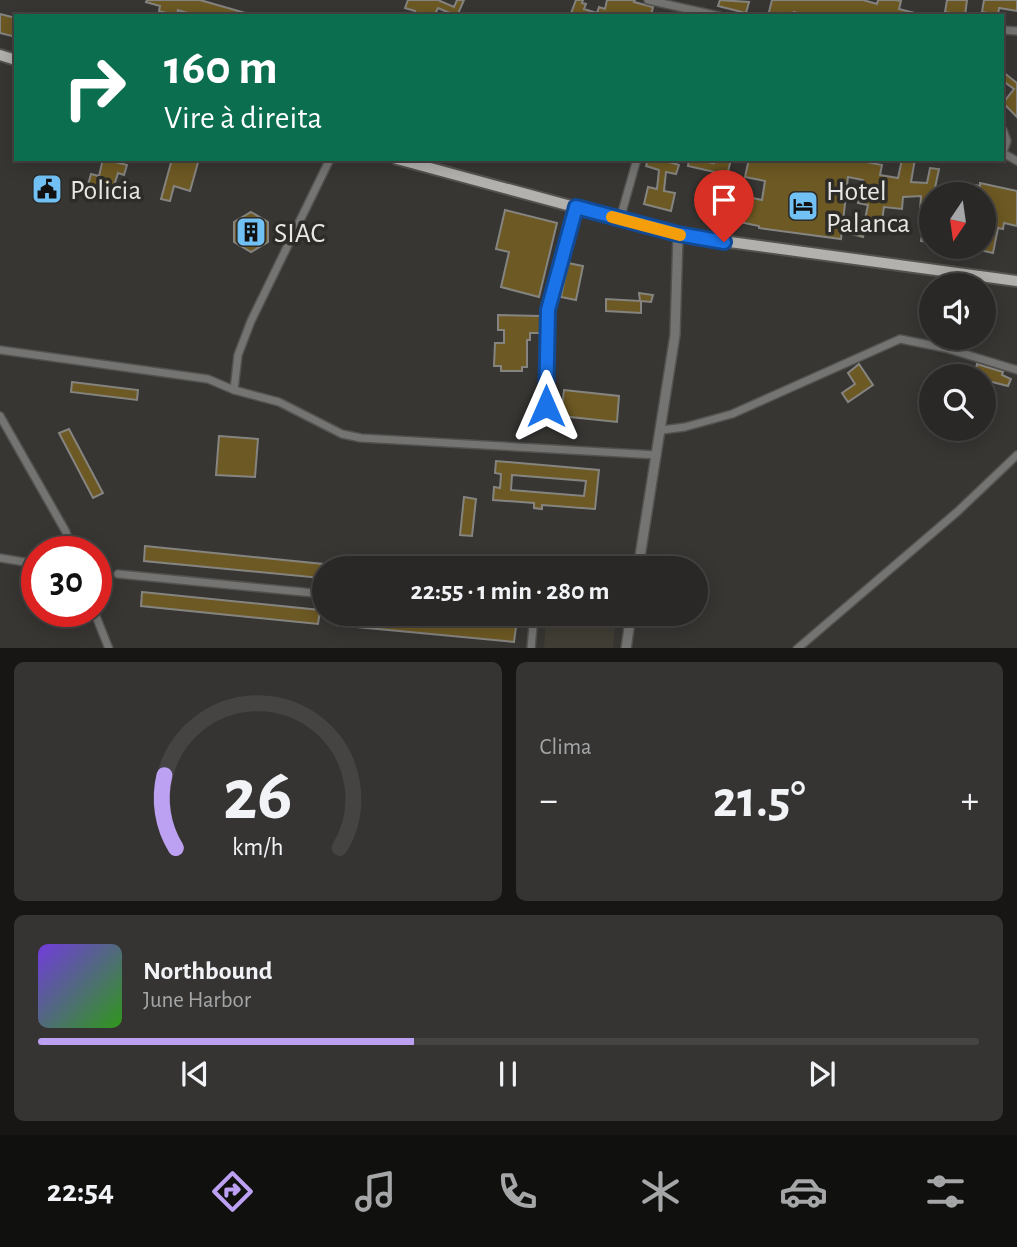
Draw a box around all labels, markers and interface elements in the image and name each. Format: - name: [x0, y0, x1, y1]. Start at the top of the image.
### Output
- icon: right: [49, 42, 140, 133]
- text: 160 m: [164, 44, 278, 93]
- text: Vire à direita: [164, 102, 322, 134]
- pin: [694, 170, 754, 242]
- public building icon: Policia: [30, 172, 64, 206]
- place label: Policia: [70, 177, 141, 205]
- place label: Hotel Palanca: [826, 178, 910, 238]
- icon: arrive: [705, 181, 743, 219]
- north arrow: [919, 182, 996, 259]
- map controls: [919, 182, 996, 441]
- hotel icon: Hotel Palanca: [786, 189, 820, 223]
- building icon: SIAC: [234, 215, 268, 249]
- place label: SIAC: [274, 220, 325, 248]
- button: sound: [919, 273, 996, 350]
- button: search: [919, 364, 996, 441]
- position arrow: [509, 369, 583, 443]
- speed limit sign: 30: [21, 536, 112, 627]
- text: 22:55 · 1 min · 280 m: [411, 578, 609, 604]
- text: Clima: [540, 736, 592, 759]
- text: 26: [223, 760, 292, 833]
- text: 21.5°: [713, 774, 806, 826]
- text: −: [540, 782, 558, 820]
- text: +: [961, 782, 979, 820]
- text: km/h: [232, 834, 284, 859]
- text: Northbound: [143, 958, 272, 984]
- text: June Harbor: [143, 989, 251, 1012]
- icon: previous: [176, 1055, 214, 1093]
- icon: pause: [489, 1055, 527, 1093]
- icon: next: [803, 1055, 841, 1093]
- icon: directions: [208, 1167, 257, 1216]
- icon: music: [351, 1167, 400, 1216]
- icon: phone: [493, 1167, 542, 1216]
- icon: climate: [636, 1167, 685, 1216]
- icon: car: [779, 1167, 828, 1216]
- icon: filters: [921, 1167, 970, 1216]
- text: 22:54: [47, 1175, 114, 1207]

